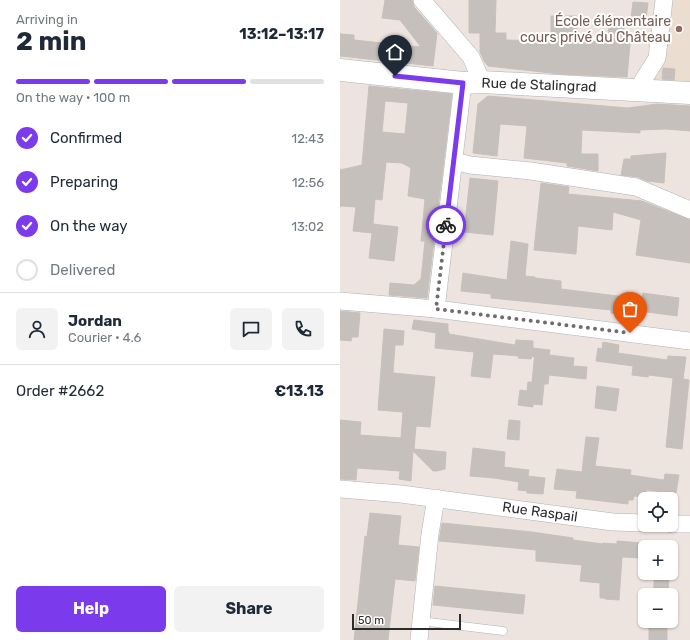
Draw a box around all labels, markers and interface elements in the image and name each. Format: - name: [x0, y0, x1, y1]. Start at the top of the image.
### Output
- text: Arriving in: [16, 12, 78, 27]
- place label: École élémentaire cours privé du Château: [520, 12, 671, 46]
- marker: École élémentaire cours privé du Château: [674, 24, 684, 34]
- text: 13:12–13:17: [239, 25, 324, 43]
- text: 2 min: [16, 26, 86, 57]
- pin: [378, 35, 412, 76]
- icon: home: [384, 41, 406, 63]
- street label: Rue de Stalingrad: [481, 74, 597, 96]
- text: On the way · 100 m: [16, 90, 130, 105]
- icon: check: [16, 127, 38, 149]
- text: Confirmed: [50, 129, 122, 147]
- text: 12:43: [292, 131, 324, 146]
- icon: check: [16, 171, 38, 193]
- text: Preparing: [50, 173, 118, 191]
- text: 12:56: [292, 175, 324, 190]
- courier: [426, 205, 466, 245]
- icon: bike: [435, 214, 457, 236]
- icon: check: [16, 215, 38, 237]
- text: On the way: [50, 217, 128, 235]
- text: 13:02: [291, 219, 324, 234]
- text: Delivered: [50, 261, 115, 279]
- pin: [613, 292, 647, 333]
- icon: bag: [619, 298, 641, 320]
- button: person: [16, 308, 58, 350]
- button: chat: [230, 308, 272, 350]
- button: phone: [282, 308, 324, 350]
- text: Jordan: [68, 312, 122, 330]
- text: Courier · 4.6: [68, 330, 141, 345]
- text: Order #2662: [16, 382, 104, 400]
- text: €13.13: [274, 382, 324, 400]
- map controls: [638, 492, 678, 628]
- button: locate: [638, 492, 678, 532]
- street label: Rue Raspail: [501, 498, 579, 526]
- button: +: [638, 540, 678, 580]
- button: Help: [16, 586, 166, 632]
- button: Share: [174, 586, 324, 632]
- button: −: [638, 588, 678, 628]
- scale bar: [352, 612, 461, 631]
- text: 50 m: [358, 614, 384, 627]

